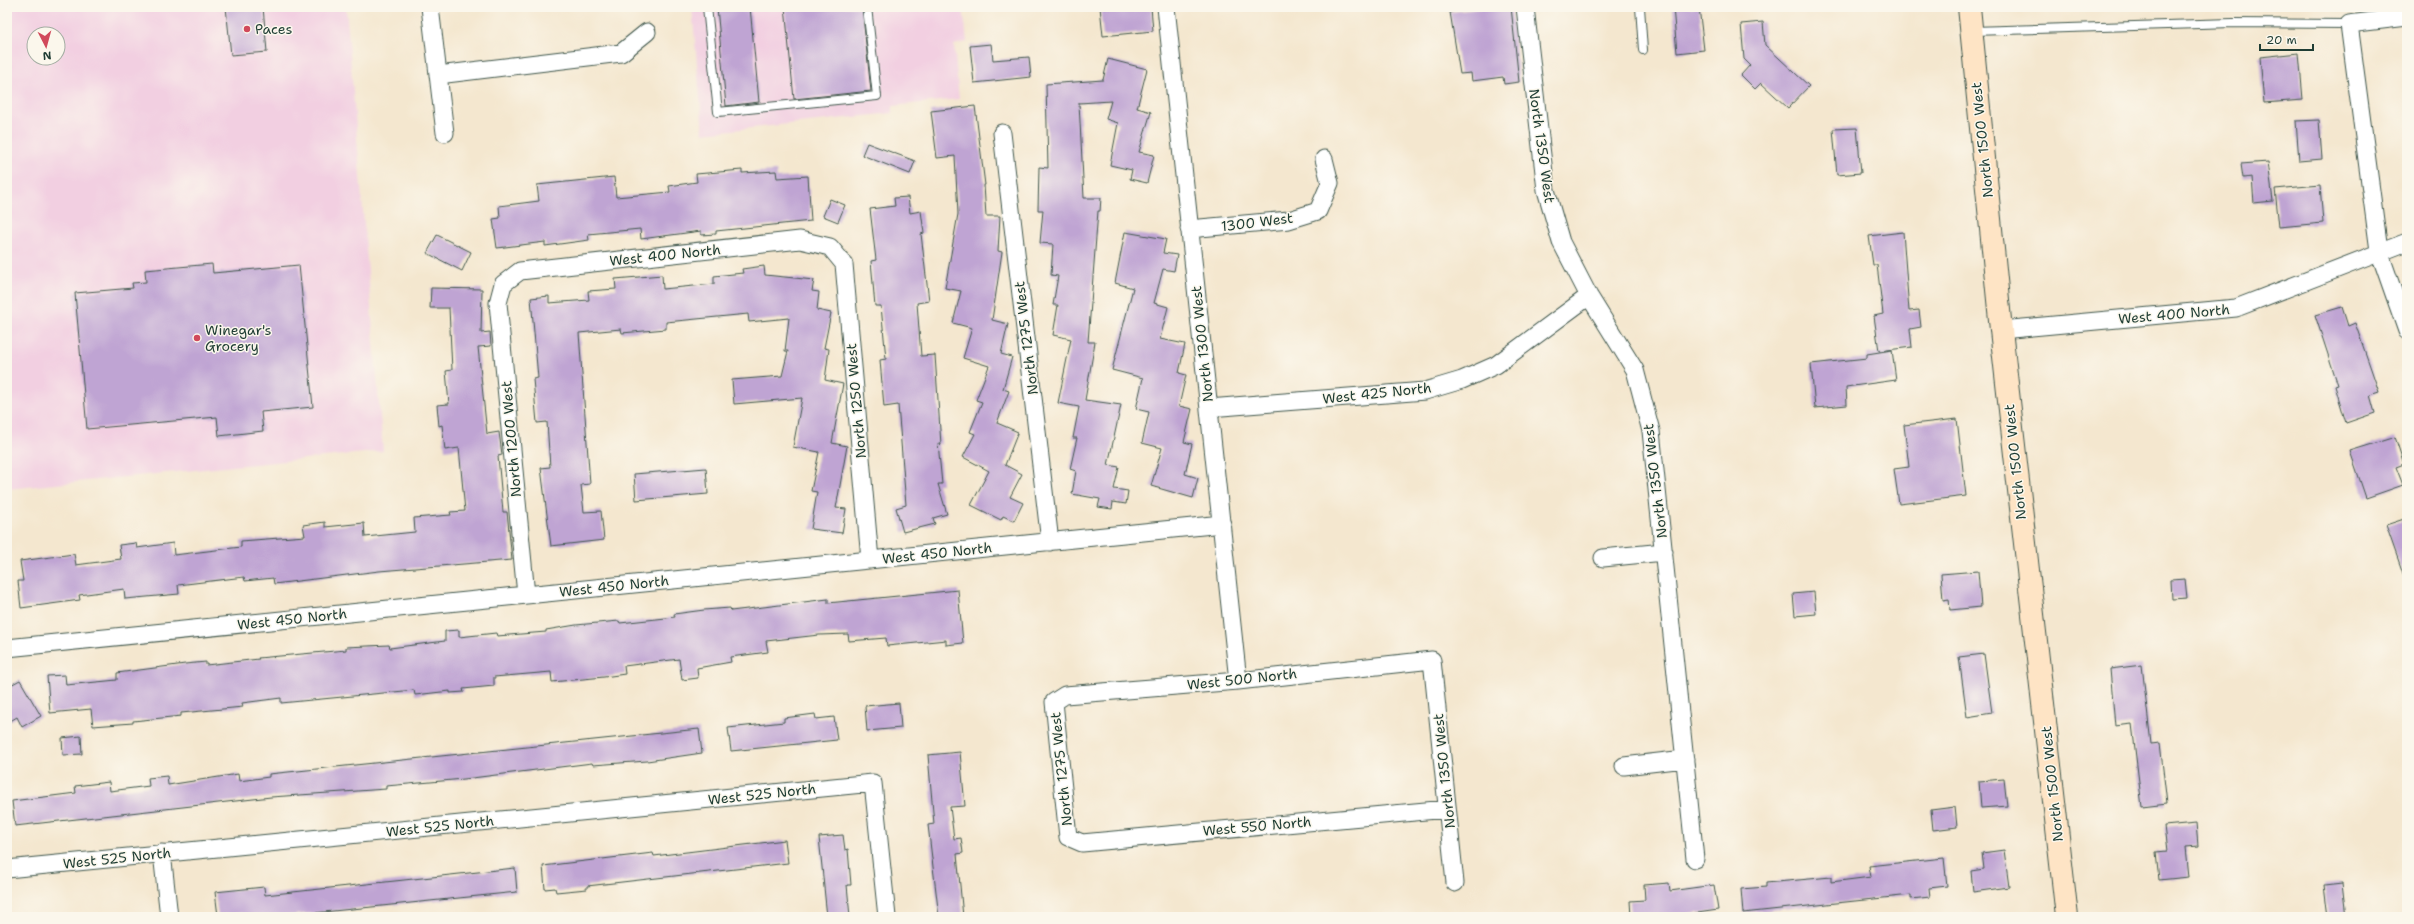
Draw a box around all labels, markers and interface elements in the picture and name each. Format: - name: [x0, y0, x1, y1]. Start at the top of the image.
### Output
- place label: Paces: [255, 20, 293, 38]
- marker: Paces: [242, 24, 252, 34]
- north arrow: [26, 26, 66, 66]
- scale bar: [2260, 26, 2313, 52]
- text: 20 m: [2266, 32, 2297, 48]
- text: N: [42, 48, 52, 63]
- street label: North 1500 West: [1967, 81, 1997, 199]
- street label: North 1350 West: [1525, 88, 1559, 204]
- street label: 1300 West: [1220, 209, 1294, 235]
- street label: West 400 North: [608, 240, 722, 270]
- street label: North 1275 West: [1010, 280, 1042, 396]
- street label: North 1300 West: [1187, 285, 1217, 403]
- street label: West 400 North: [2118, 300, 2230, 328]
- place label: Winegar's Grocery: [205, 321, 272, 355]
- marker: Winegar's Grocery: [192, 333, 202, 343]
- street label: North 1250 West: [842, 343, 870, 459]
- street label: West 425 North: [1322, 378, 1432, 408]
- street label: North 1200 West: [497, 380, 525, 498]
- street label: North 1500 West: [2000, 403, 2030, 521]
- street label: North 1350 West: [1639, 423, 1671, 539]
- street label: West 450 North: [881, 538, 993, 568]
- street label: West 450 North: [558, 571, 670, 601]
- street label: West 450 North: [236, 604, 348, 634]
- street label: West 500 North: [1186, 664, 1298, 694]
- street label: North 1275 West: [1046, 711, 1076, 827]
- street label: North 1350 West: [1429, 713, 1459, 829]
- street label: North 1500 West: [2037, 725, 2067, 843]
- street label: West 525 North: [707, 779, 817, 809]
- street label: West 525 North: [385, 811, 495, 841]
- street label: West 550 North: [1202, 812, 1312, 840]
- street label: West 525 North: [62, 843, 172, 873]

